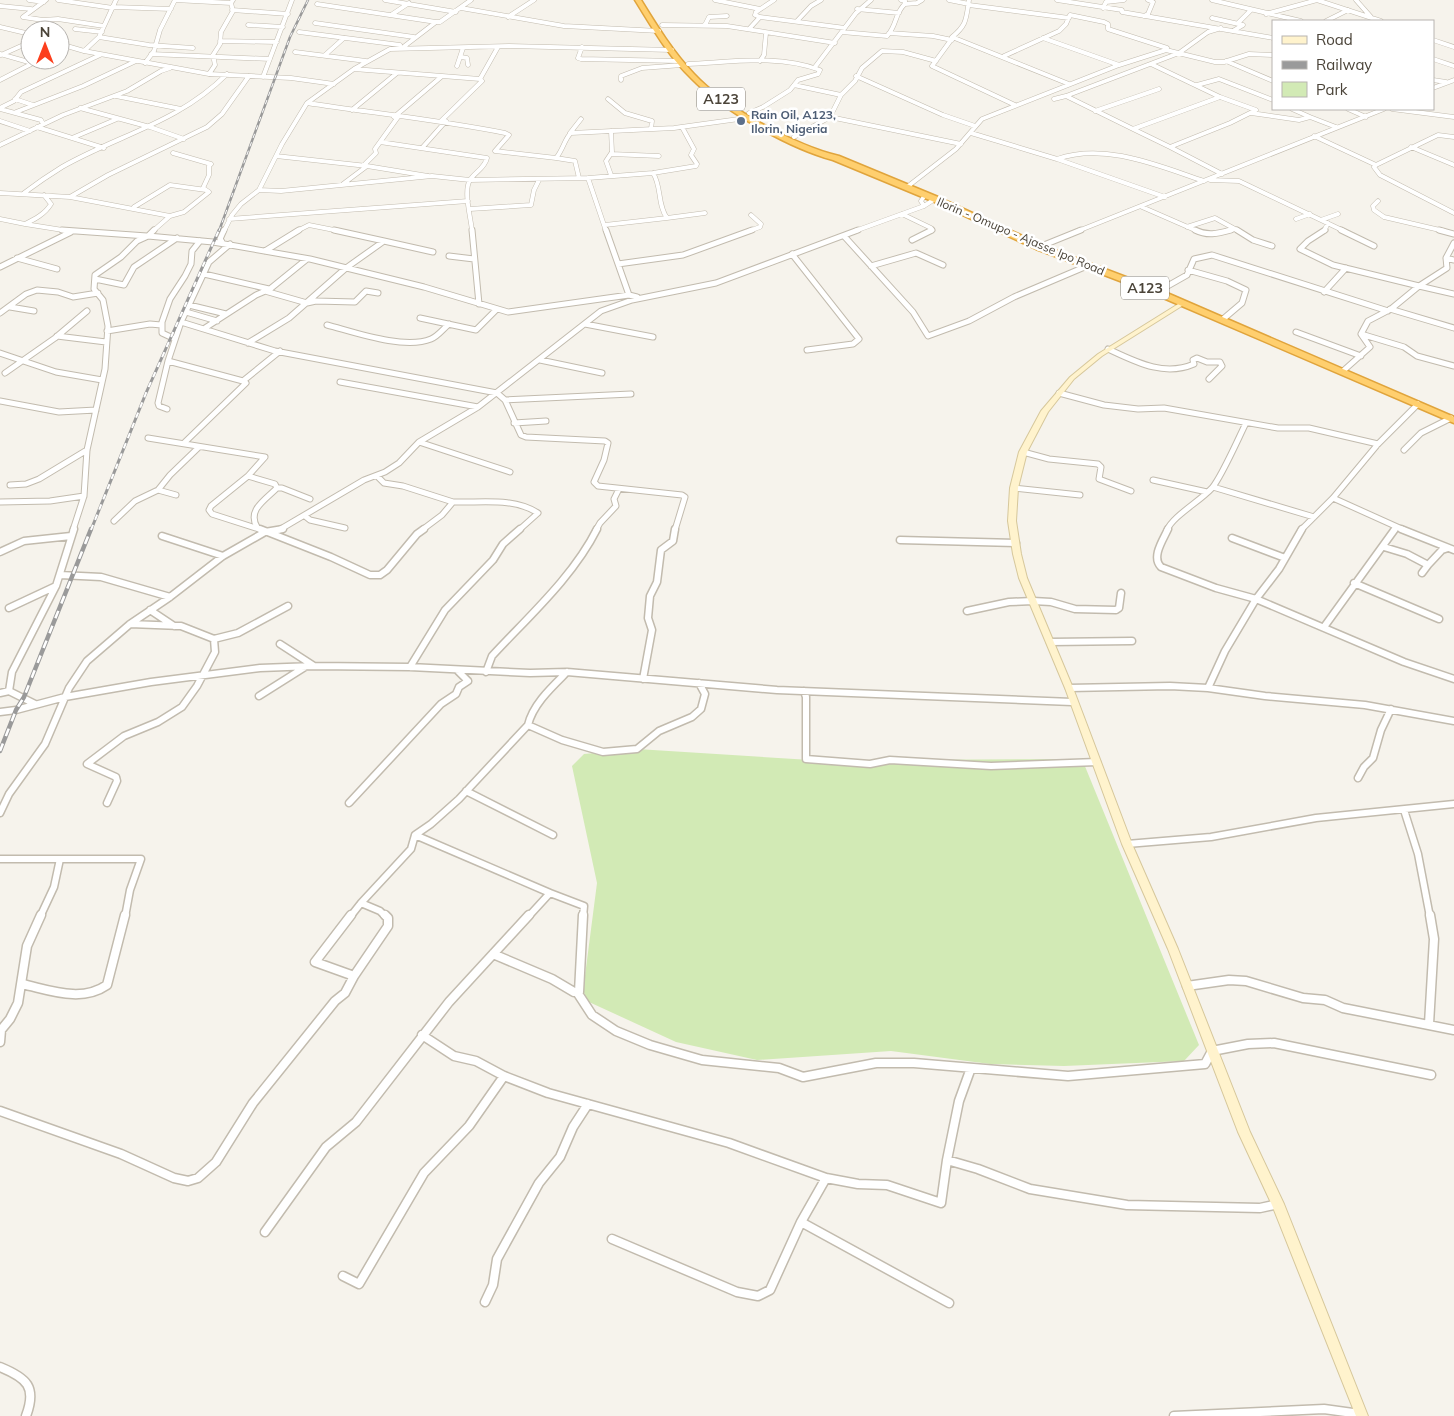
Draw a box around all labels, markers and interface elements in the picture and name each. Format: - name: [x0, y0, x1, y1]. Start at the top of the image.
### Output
- north arrow: [20, 20, 70, 70]
- legend: [1272, 20, 1434, 110]
- text: N: [40, 23, 50, 41]
- text: Road: [1316, 30, 1353, 49]
- text: Railway: [1316, 55, 1372, 74]
- text: Park: [1316, 80, 1348, 99]
- road number: A123: [697, 88, 745, 110]
- place label: Rain Oil, A123, Ilorin, Nigeria: [751, 107, 836, 136]
- marker: Rain Oil, A123, Ilorin, Nigeria: [735, 115, 747, 127]
- street label: Ilorin - Omupo - Ajasse Ipo Road: [935, 194, 1107, 278]
- road number: A123: [1121, 276, 1169, 300]

